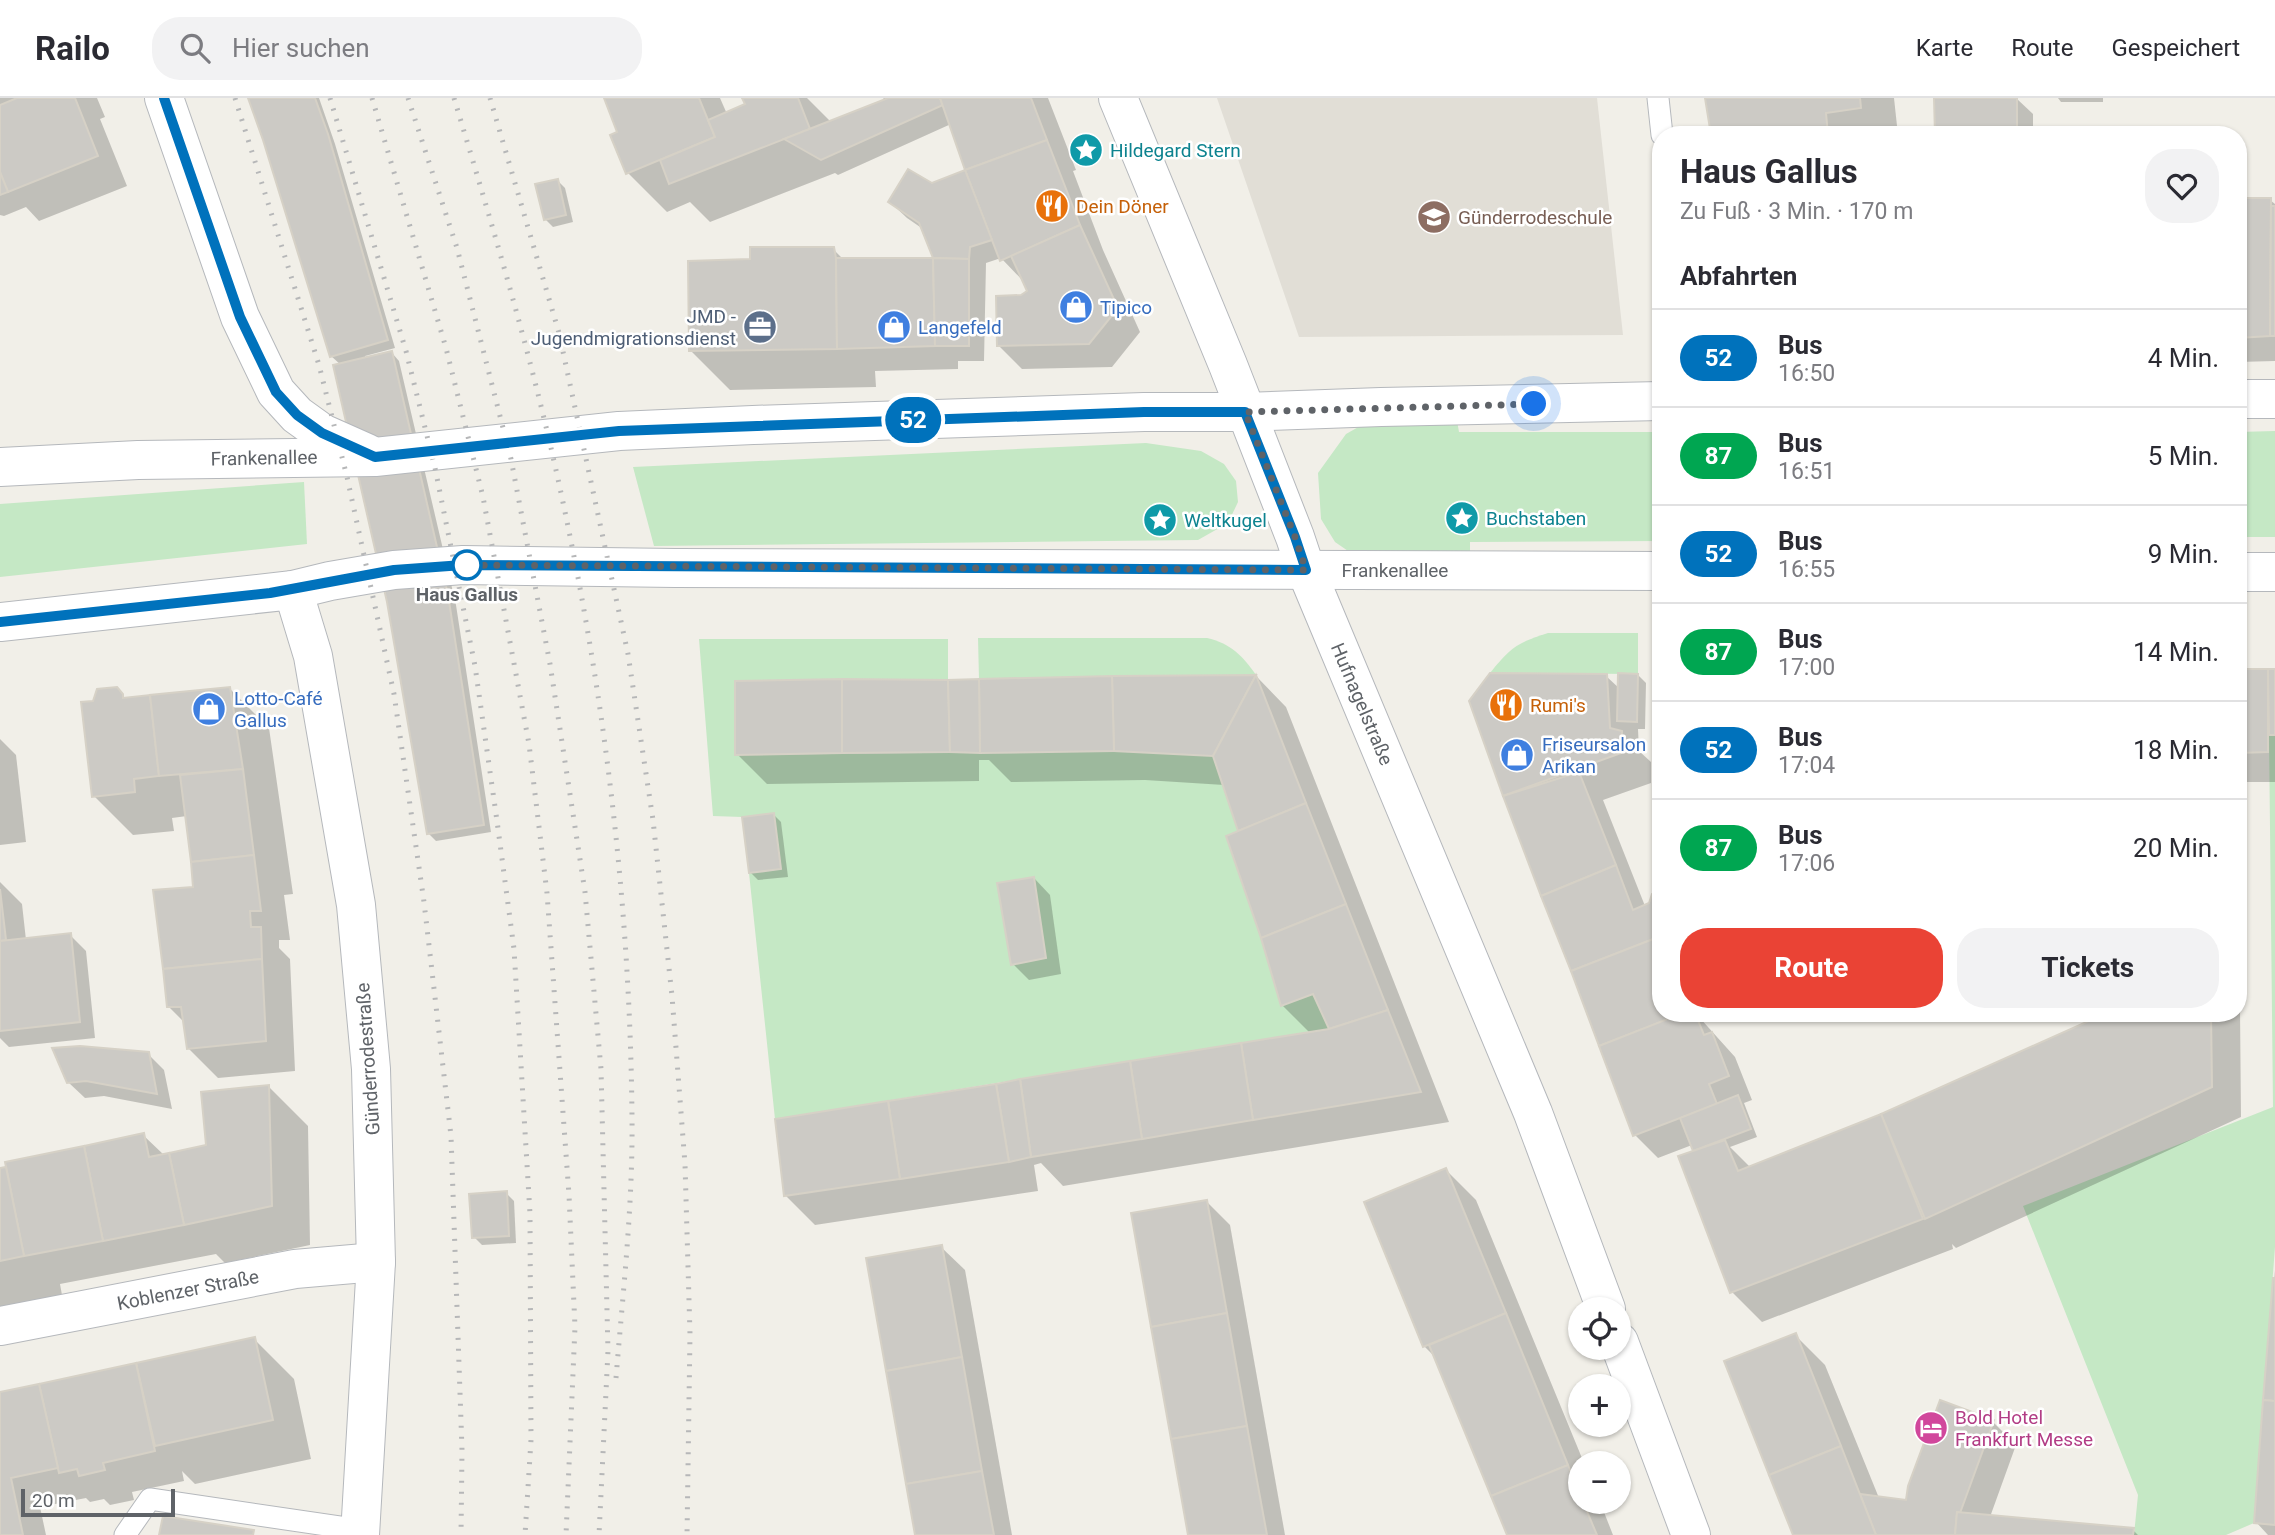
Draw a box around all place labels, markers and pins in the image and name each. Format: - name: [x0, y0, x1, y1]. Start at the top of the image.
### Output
- place icon: Hildegard Stern: [1067, 131, 1105, 169]
- place label: Hildegard Stern: [1110, 139, 1241, 162]
- restaurant icon: Dein Döner: [1033, 187, 1071, 225]
- place label: Dein Döner: [1076, 195, 1169, 218]
- school or university icon: Günderrodeschule: [1415, 198, 1453, 236]
- place label: Günderrodeschule: [1458, 206, 1612, 229]
- shop icon: Tipico: [1057, 288, 1095, 326]
- place label: Tipico: [1100, 296, 1152, 319]
- place label: JMD - Jugendmigrationsdienst: [531, 305, 736, 350]
- office icon: JMD - Jugendmigrationsdienst: [741, 308, 779, 346]
- shop icon: Langefeld: [875, 308, 913, 346]
- place label: Langefeld: [918, 316, 1002, 339]
- place icon: Buchstaben: [1443, 499, 1481, 537]
- place icon: Weltkugel: [1141, 501, 1179, 539]
- place label: Buchstaben: [1486, 507, 1586, 530]
- place label: Weltkugel: [1184, 509, 1267, 532]
- marker: Haus Gallus: [452, 550, 482, 580]
- place label: Haus Gallus: [416, 583, 518, 606]
- restaurant icon: Rumi's: [1487, 686, 1525, 724]
- place label: Lotto-Café Gallus: [234, 687, 323, 732]
- shop icon: Lotto-Café Gallus: [190, 690, 228, 728]
- place label: Rumi's: [1530, 694, 1586, 717]
- place label: Friseursalon Arikan: [1542, 733, 1646, 778]
- shop icon: Friseursalon Arikan: [1498, 736, 1536, 774]
- place label: Bold Hotel Frankfurt Messe: [1955, 1406, 2093, 1451]
- hotel icon: Bold Hotel Frankfurt Messe: [1912, 1409, 1950, 1447]

